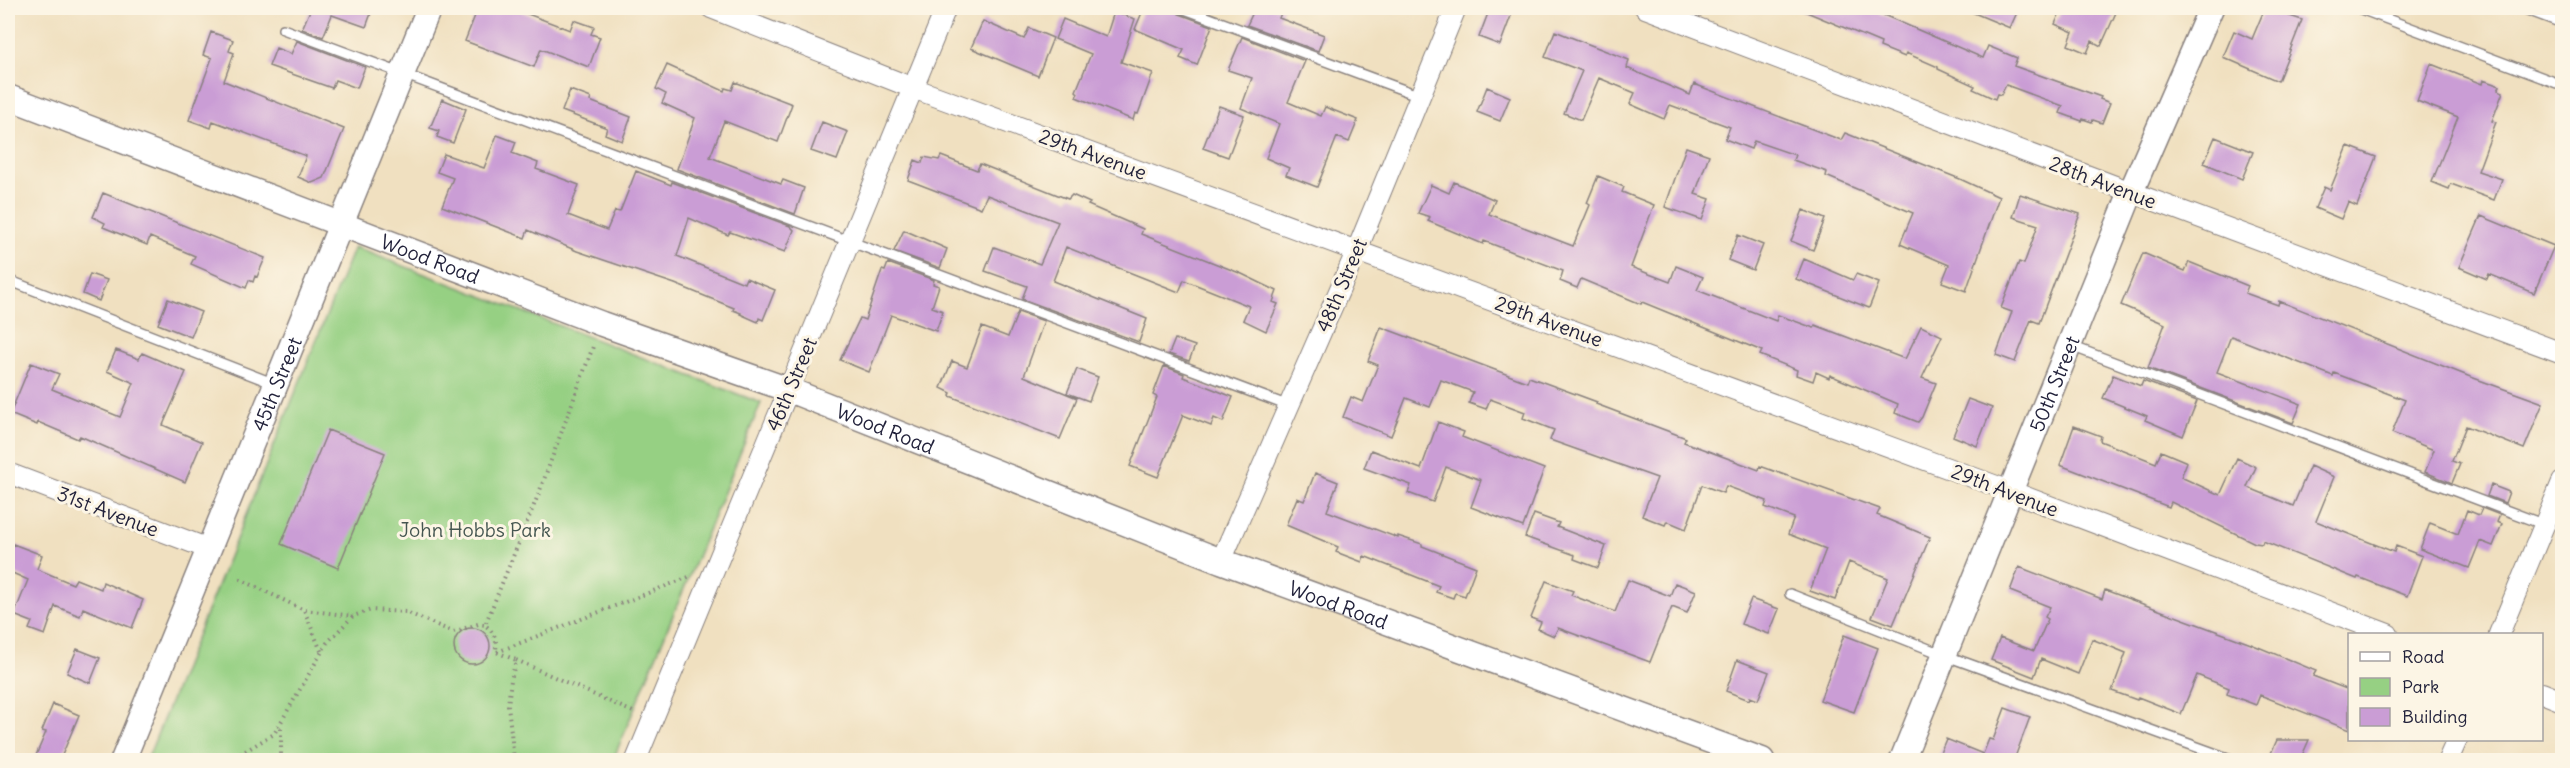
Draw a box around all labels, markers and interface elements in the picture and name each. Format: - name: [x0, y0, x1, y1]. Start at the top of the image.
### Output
- street label: 29th Avenue: [1036, 123, 1150, 185]
- street label: 28th Avenue: [2046, 150, 2160, 214]
- street label: Wood Road: [377, 228, 483, 289]
- street label: 48th Street: [1310, 234, 1372, 336]
- street label: 29th Avenue: [1492, 290, 1606, 352]
- street label: 50th Street: [2023, 332, 2084, 435]
- street label: 45th Street: [246, 333, 306, 435]
- street label: 46th Street: [760, 333, 822, 435]
- street label: Wood Road: [833, 398, 938, 459]
- street label: 29th Avenue: [1948, 458, 2062, 522]
- street label: 31st Avenue: [54, 480, 162, 542]
- park label: John Hobbs Park: [399, 517, 551, 542]
- street label: Wood Road: [1286, 575, 1392, 634]
- legend: [2348, 633, 2543, 741]
- text: Road: [2402, 645, 2445, 668]
- text: Park: [2402, 675, 2439, 698]
- text: Building: [2402, 705, 2467, 728]

